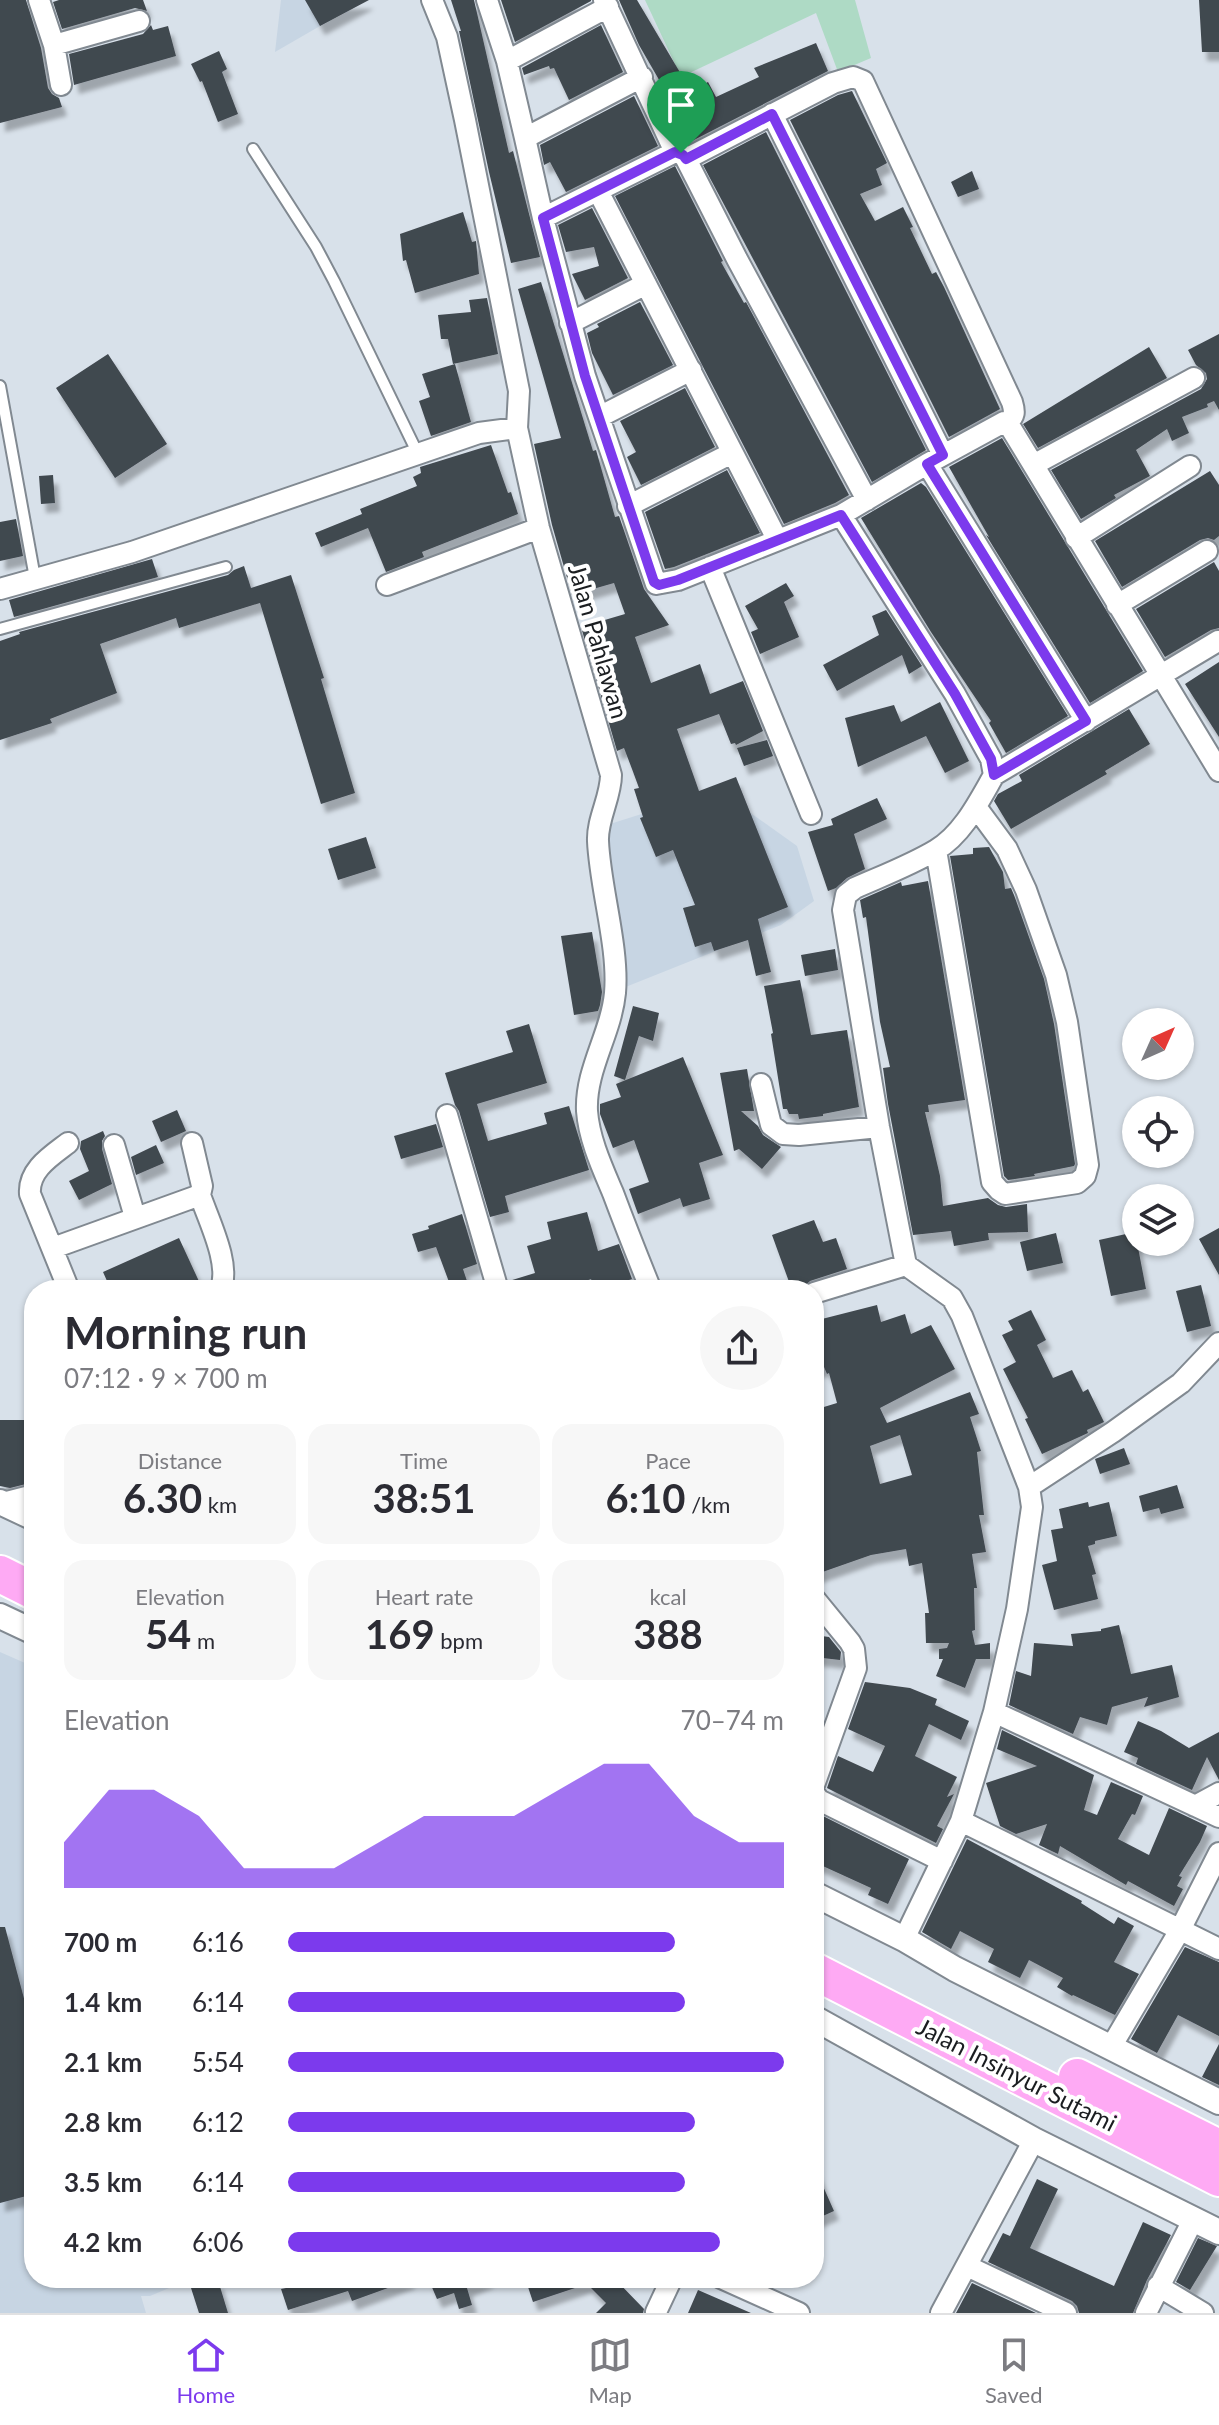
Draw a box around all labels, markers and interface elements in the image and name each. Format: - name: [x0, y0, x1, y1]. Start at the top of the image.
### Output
- pin: [647, 71, 715, 153]
- icon: arrive: [659, 83, 703, 127]
- street label: Jalan Pahlawan: [563, 560, 635, 722]
- north arrow: [1122, 1008, 1194, 1080]
- map controls: [1122, 1008, 1194, 1256]
- button: locate: [1122, 1096, 1194, 1168]
- button: layers: [1122, 1184, 1194, 1256]
- text: Morning run: [64, 1306, 307, 1358]
- button: share: [700, 1306, 784, 1390]
- text: 07:12 · 9 × 700 m: [64, 1362, 268, 1394]
- text: Distance: [138, 1447, 222, 1474]
- text: Time: [400, 1447, 448, 1474]
- text: Pace: [645, 1447, 691, 1474]
- text: 6.30: [123, 1474, 202, 1522]
- text: 38:51: [372, 1474, 476, 1522]
- text: 6:10: [606, 1474, 686, 1522]
- text: km: [202, 1491, 237, 1518]
- text: /km: [686, 1491, 730, 1518]
- text: Elevation: [135, 1583, 225, 1610]
- text: Heart rate: [375, 1583, 473, 1610]
- text: kcal: [649, 1583, 687, 1610]
- text: 54: [145, 1610, 191, 1658]
- text: 169: [365, 1610, 435, 1658]
- text: 388: [633, 1610, 703, 1658]
- text: m: [191, 1627, 215, 1654]
- text: bpm: [435, 1627, 483, 1654]
- text: Elevation: [64, 1704, 170, 1736]
- text: 70–74 m: [681, 1704, 784, 1736]
- text: 700 m: [64, 1926, 137, 1958]
- text: 6:16: [192, 1926, 244, 1958]
- text: 1.4 km: [64, 1986, 142, 2018]
- text: 6:14: [192, 1986, 244, 2018]
- street label: Jalan Insinyur Sutami: [912, 2011, 1122, 2137]
- text: 2.1 km: [64, 2046, 142, 2078]
- text: 5:54: [192, 2046, 244, 2078]
- text: 2.8 km: [64, 2106, 142, 2138]
- text: 6:12: [192, 2106, 244, 2138]
- text: 3.5 km: [64, 2166, 142, 2198]
- text: 6:14: [192, 2166, 244, 2198]
- text: 4.2 km: [64, 2226, 142, 2258]
- text: 6:06: [192, 2226, 244, 2258]
- tab: Home: [176, 2333, 235, 2408]
- tab: Map: [588, 2333, 632, 2408]
- tab: Saved: [985, 2333, 1042, 2408]

